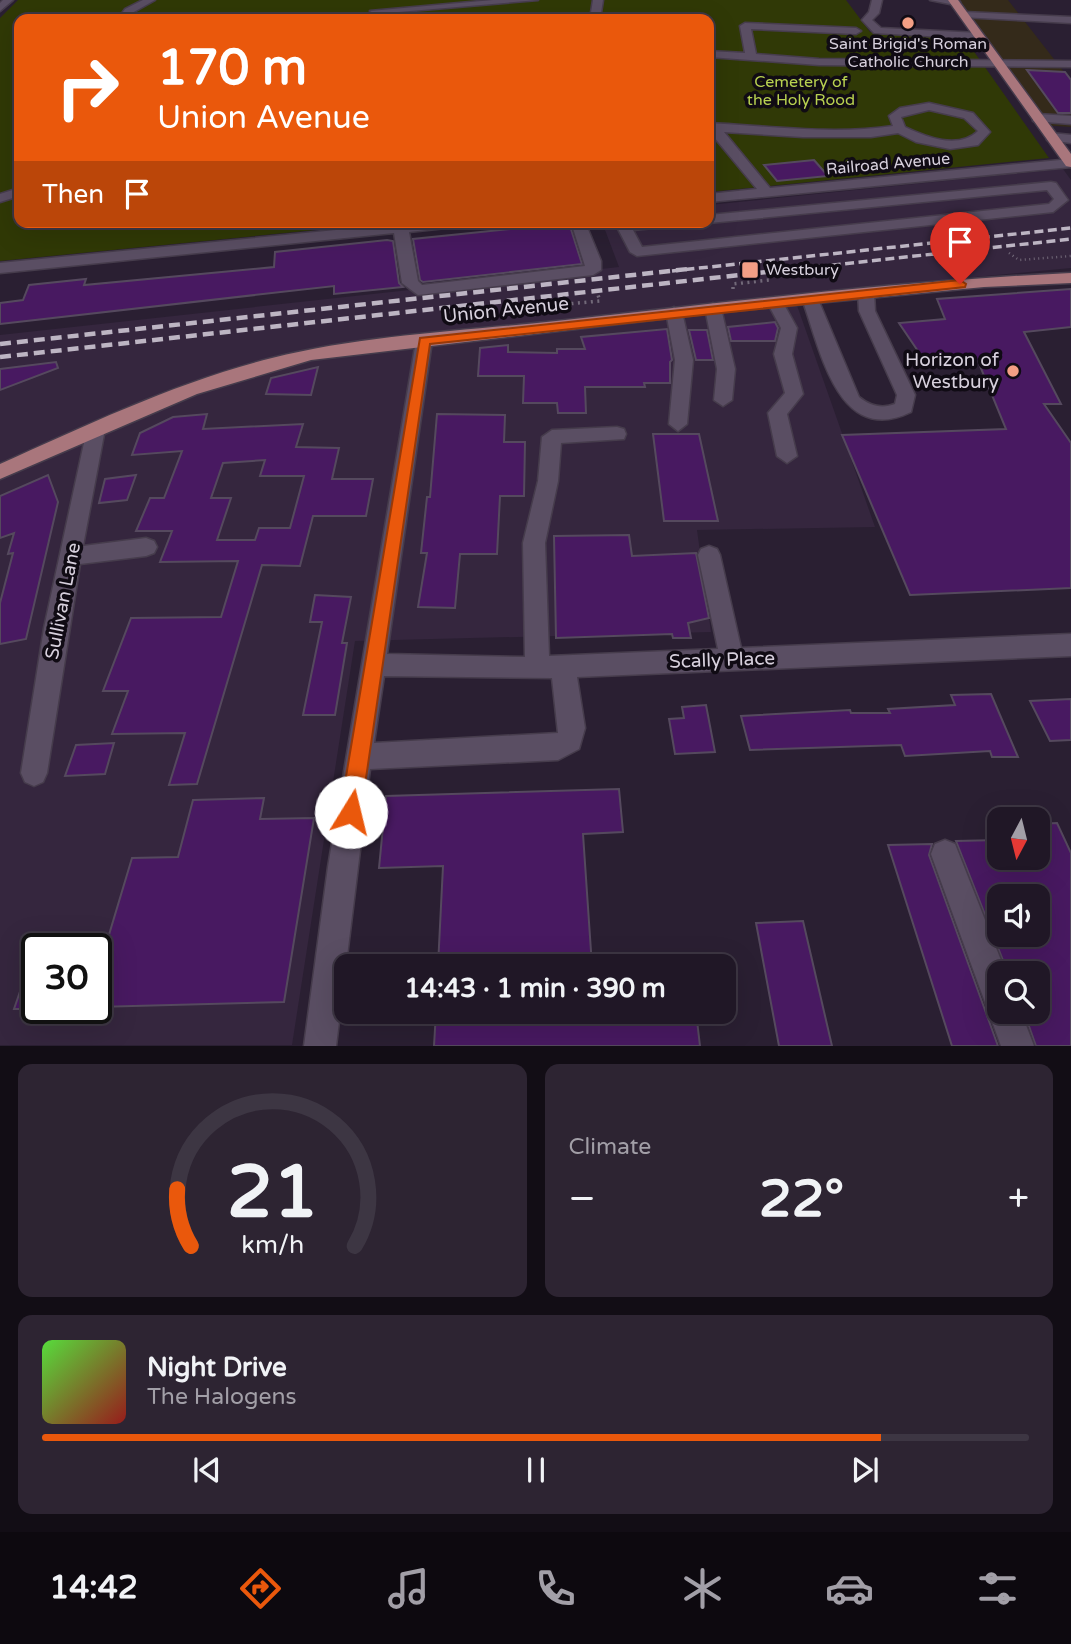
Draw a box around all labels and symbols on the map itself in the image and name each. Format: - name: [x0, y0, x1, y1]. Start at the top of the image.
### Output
- marker: Saint Brigid's Roman Catholic Church: [900, 15, 916, 31]
- place label: Saint Brigid's Roman Catholic Church: [829, 34, 987, 72]
- park label: Cemetery of the Holy Rood: [747, 72, 855, 110]
- street label: Railroad Avenue: [825, 149, 951, 179]
- pin: [930, 212, 990, 284]
- marker: Westbury: [740, 260, 760, 280]
- place label: Westbury: [766, 260, 839, 280]
- street label: Union Avenue: [442, 292, 570, 328]
- place label: Horizon of Westbury: [905, 349, 1000, 393]
- marker: Horizon of Westbury: [1005, 363, 1021, 379]
- street label: Sullivan Lane: [41, 541, 85, 661]
- street label: Scally Place: [669, 647, 775, 673]
- position arrow: [314, 775, 388, 849]
- north arrow: [987, 807, 1050, 870]
- speed limit sign: 30: [21, 933, 112, 1024]

